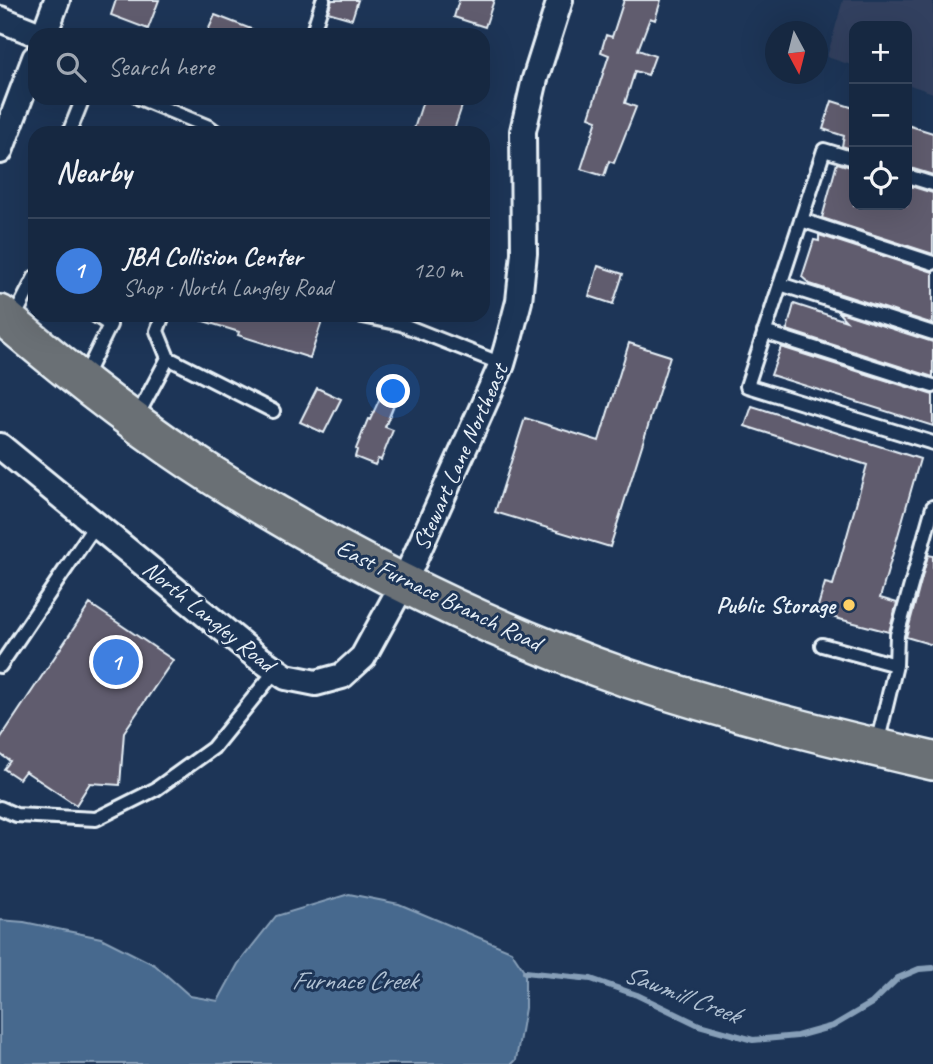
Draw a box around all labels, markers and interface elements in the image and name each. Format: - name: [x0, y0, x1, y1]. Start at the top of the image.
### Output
- north arrow: [765, 21, 828, 84]
- map controls: [849, 21, 912, 210]
- button: +: [849, 21, 912, 84]
- search box: [28, 28, 490, 105]
- icon: search: [52, 48, 90, 86]
- text: Search here: [108, 50, 214, 83]
- button: −: [849, 84, 912, 147]
- button: locate: [849, 147, 912, 210]
- text: Nearby: [56, 153, 132, 191]
- text: JBA Collision Center: [123, 240, 302, 273]
- text: 1: [74, 256, 84, 285]
- text: 120 m: [413, 256, 462, 285]
- text: Shop · North Langley Road: [123, 273, 332, 302]
- street label: Stewart Lane Northeast: [405, 357, 515, 555]
- your location: [376, 374, 410, 408]
- street label: East Furnace Branch Road: [332, 532, 549, 659]
- street label: North Langley Road: [137, 554, 284, 681]
- place label: Public Storage: [716, 590, 837, 620]
- marker: Public Storage: [841, 597, 857, 613]
- pin: 1: [93, 636, 139, 688]
- water label: Sawmill Creek: [620, 957, 749, 1033]
- water label: Furnace Creek: [291, 964, 421, 997]

